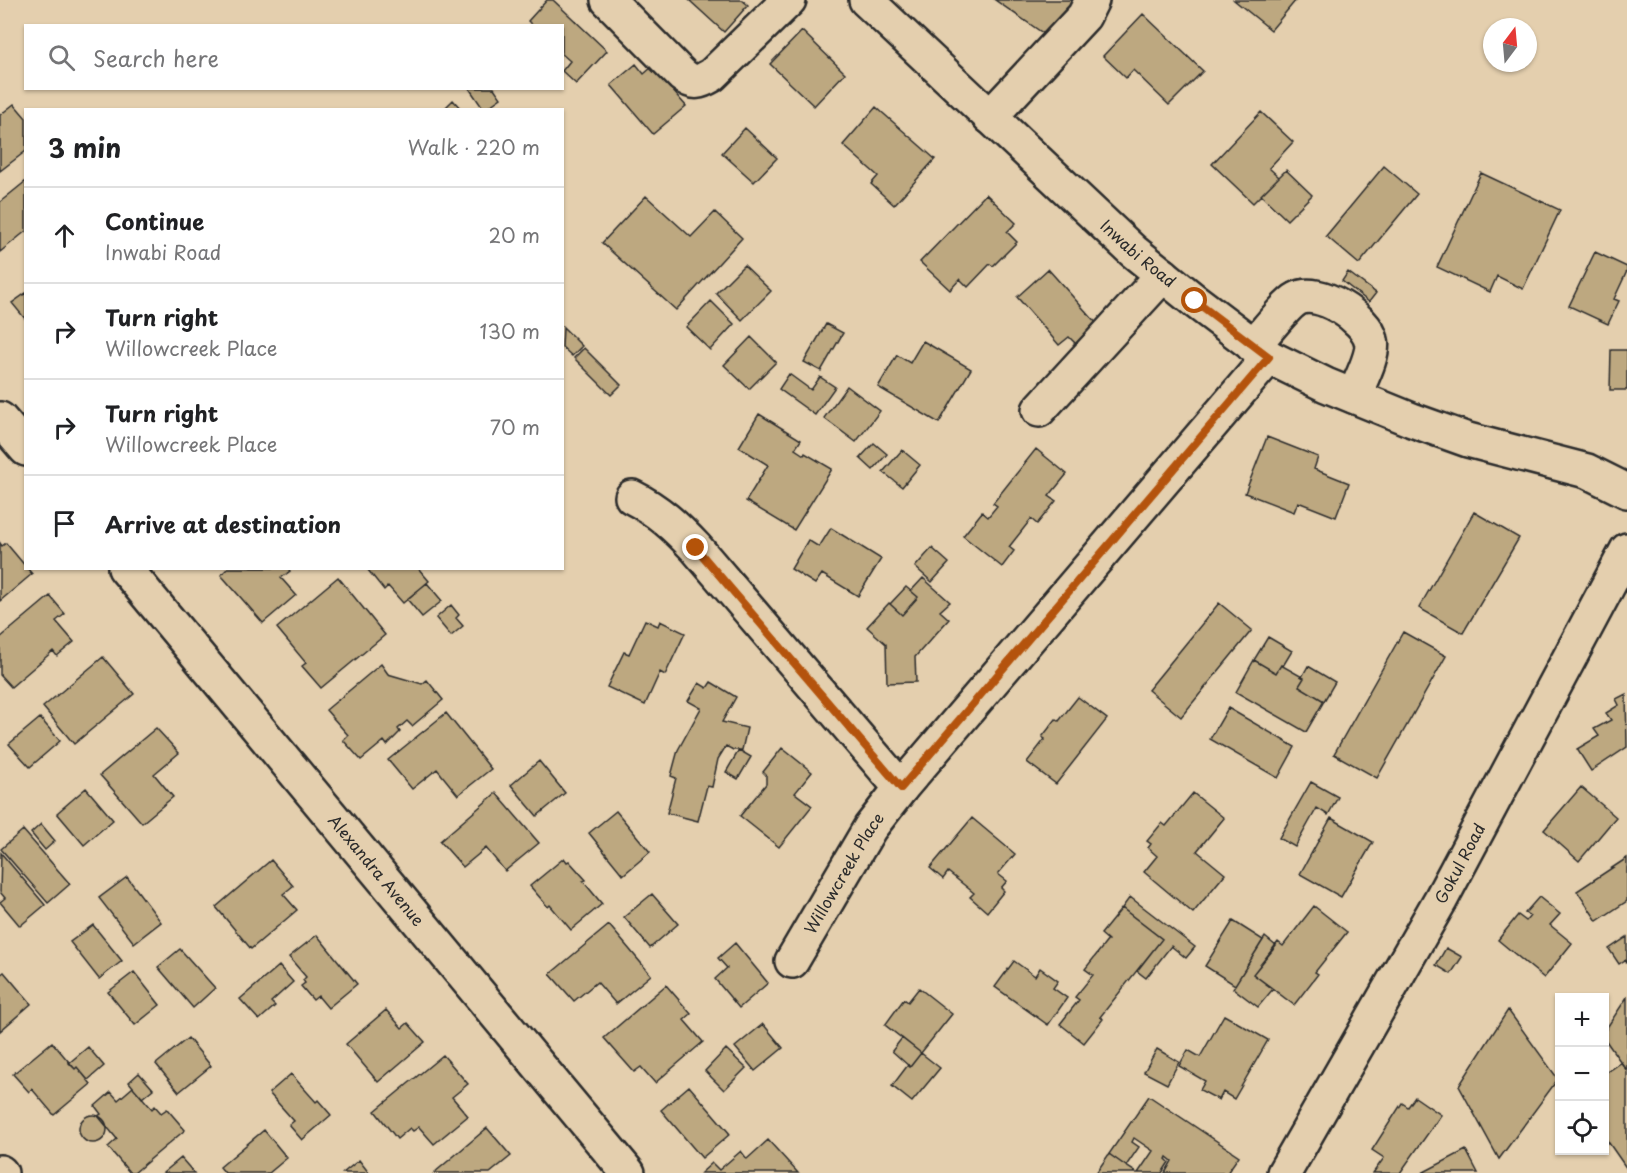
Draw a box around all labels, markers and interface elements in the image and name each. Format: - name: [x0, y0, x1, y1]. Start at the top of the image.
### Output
- north arrow: [1483, 18, 1537, 72]
- search box: [24, 24, 564, 90]
- icon: search: [45, 41, 78, 74]
- text: Search here: [93, 41, 219, 74]
- text: 3 min: [48, 128, 121, 167]
- text: Walk · 220 m: [408, 132, 540, 162]
- text: Continue: [105, 204, 204, 237]
- street label: Inwabi Road: [1096, 213, 1182, 292]
- icon: ahead: [48, 219, 81, 252]
- text: 20 m: [488, 220, 540, 250]
- text: Inwabi Road: [105, 237, 221, 267]
- route start: [1181, 287, 1207, 313]
- text: Turn right: [105, 300, 218, 333]
- icon: right: [48, 315, 81, 348]
- text: 130 m: [480, 316, 540, 346]
- text: Willowcreek Place: [105, 333, 277, 363]
- text: Turn right: [105, 396, 218, 429]
- icon: right: [48, 411, 81, 444]
- text: 70 m: [490, 412, 540, 442]
- text: Willowcreek Place: [105, 429, 277, 459]
- icon: arrive: [48, 507, 81, 540]
- text: Arrive at destination: [105, 507, 341, 540]
- route end: [682, 534, 708, 560]
- street label: Willowcreek Place: [797, 807, 889, 938]
- street label: Alexandra Avenue: [323, 809, 431, 931]
- street label: Gokul Road: [1428, 819, 1490, 908]
- map controls: [1555, 993, 1609, 1155]
- button: +: [1555, 993, 1609, 1047]
- button: −: [1555, 1047, 1609, 1101]
- button: locate: [1555, 1101, 1609, 1155]

